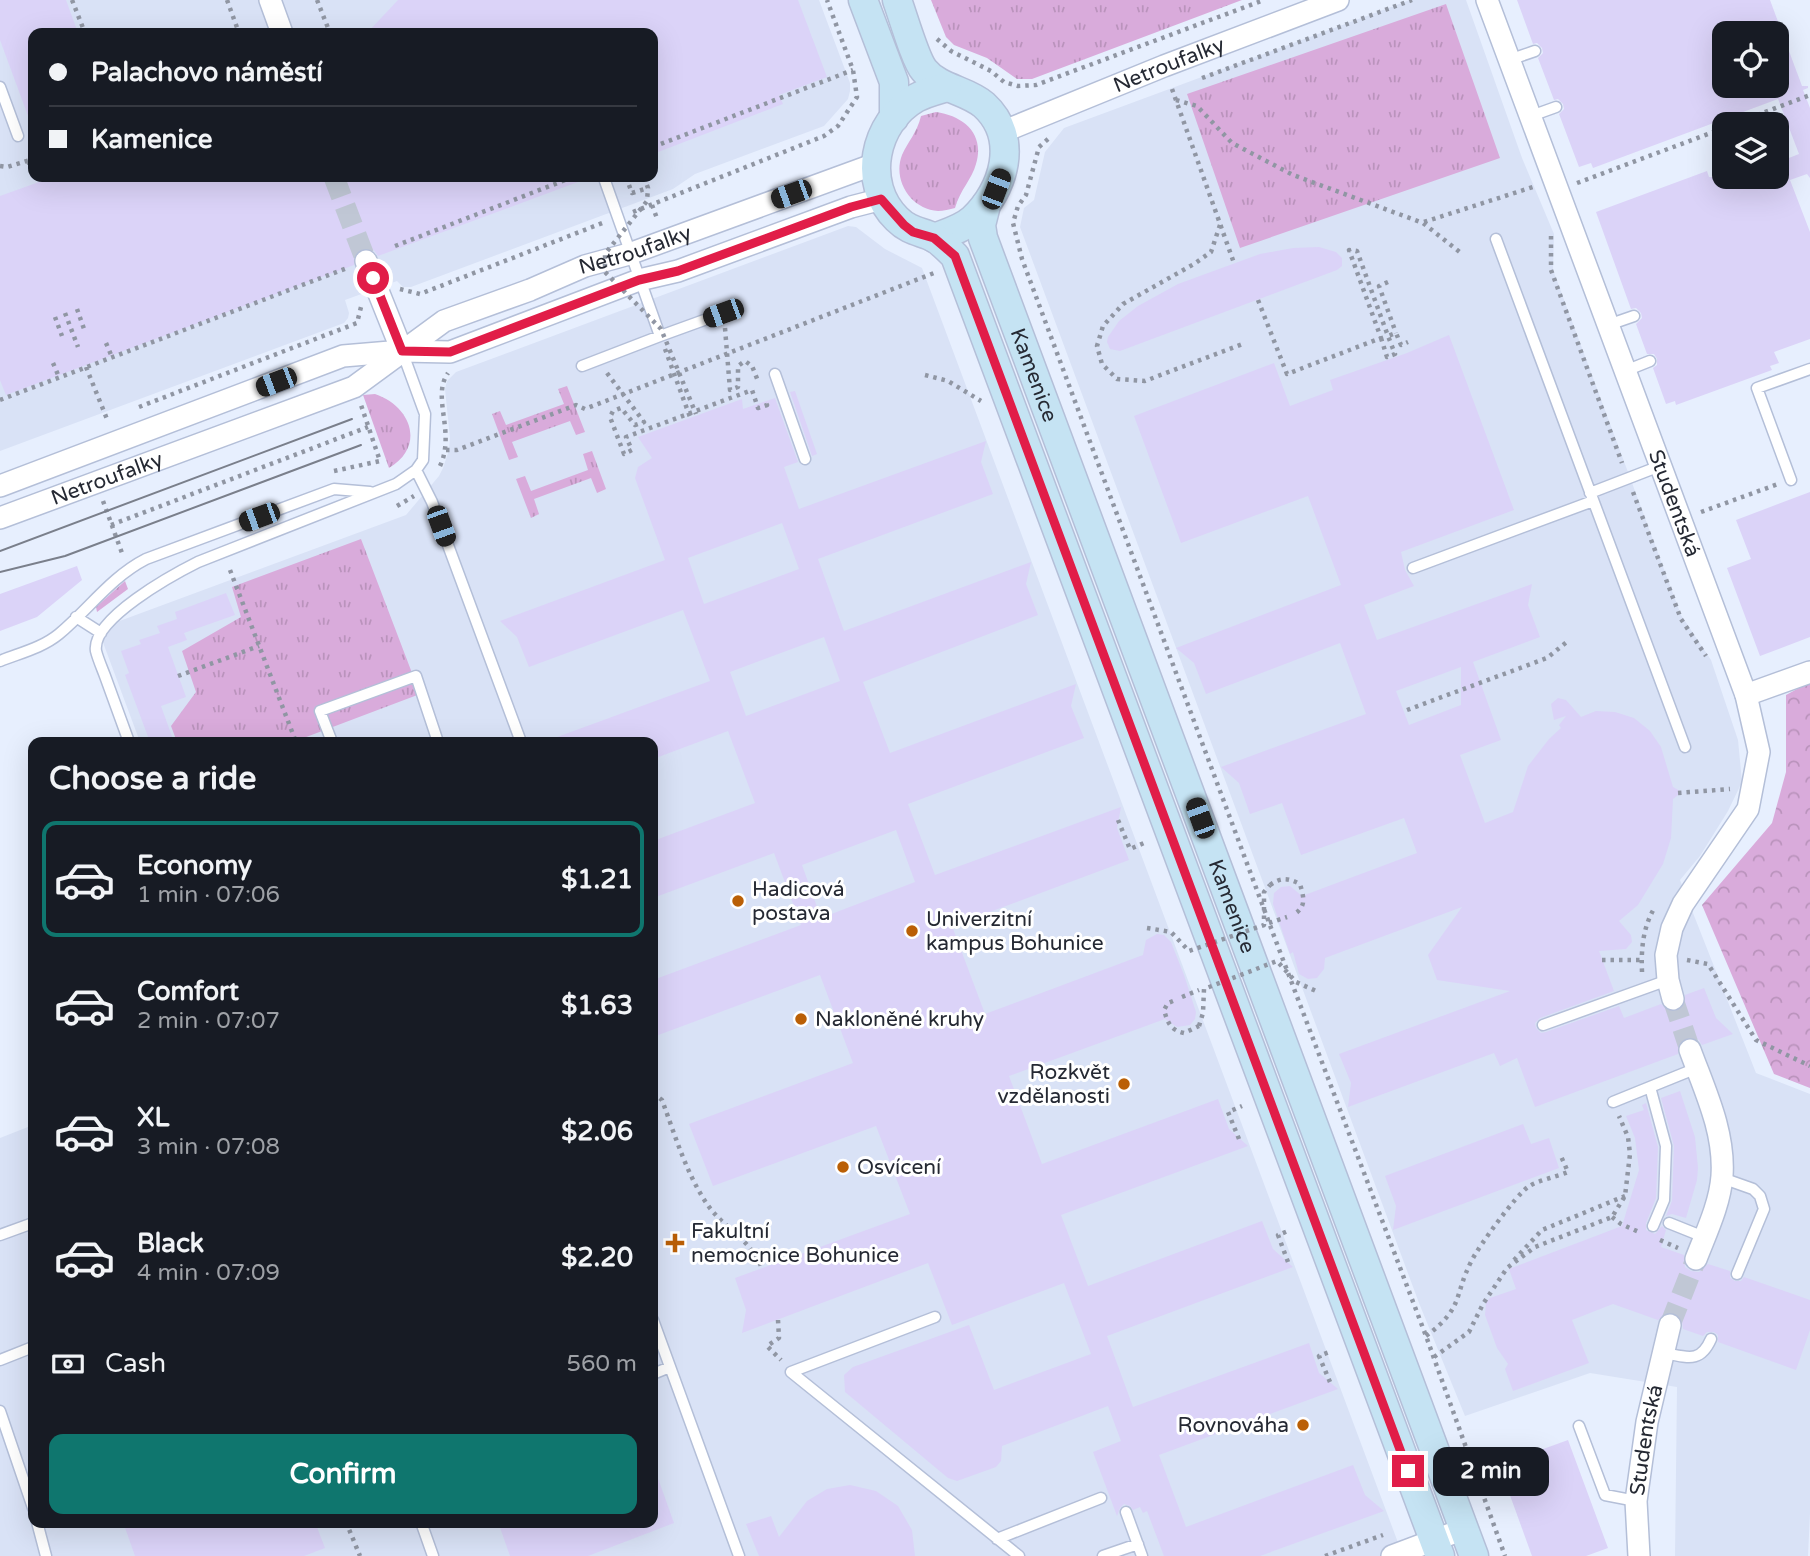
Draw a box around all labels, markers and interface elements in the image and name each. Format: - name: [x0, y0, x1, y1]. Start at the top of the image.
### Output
- map controls: [1712, 21, 1789, 189]
- button: locate: [1712, 21, 1789, 98]
- street label: Netroufalky: [1110, 32, 1228, 98]
- text: Palachovo náměstí: [91, 57, 323, 88]
- button: layers: [1712, 112, 1789, 189]
- text: Kamenice: [91, 124, 212, 155]
- car: [979, 166, 1014, 212]
- car: [768, 177, 815, 211]
- street label: Netroufalky: [576, 220, 695, 280]
- route start: [357, 262, 389, 294]
- car: [700, 296, 747, 330]
- street label: Kamenice: [1005, 325, 1062, 426]
- car: [253, 365, 300, 399]
- street label: Studentská: [1643, 446, 1705, 560]
- street label: Netroufalky: [48, 447, 166, 511]
- car: [236, 500, 283, 534]
- car: [424, 503, 459, 549]
- text: Choose a ride: [49, 760, 256, 798]
- car: [1183, 795, 1218, 841]
- icon: car: [53, 848, 116, 911]
- text: Economy: [137, 850, 252, 881]
- street label: Kamenice: [1203, 856, 1260, 957]
- text: $1.21: [561, 864, 633, 895]
- place label: Hadicová postava: [752, 877, 845, 926]
- text: 1 min · 07:06: [137, 881, 280, 909]
- marker: Hadicová postava: [730, 893, 746, 909]
- place label: Univerzitní kampus Bohunice: [926, 907, 1104, 956]
- marker: Univerzitní kampus Bohunice: [904, 923, 920, 939]
- icon: car: [53, 974, 116, 1037]
- text: Comfort: [137, 976, 239, 1007]
- text: $1.63: [561, 990, 633, 1021]
- text: 2 min · 07:07: [137, 1007, 280, 1035]
- place label: Nakloněné kruhy: [815, 1007, 984, 1032]
- marker: Nakloněné kruhy: [793, 1011, 809, 1027]
- place label: Rozkvět vzdělanosti: [997, 1060, 1110, 1109]
- marker: Rozkvět vzdělanosti: [1116, 1076, 1132, 1092]
- icon: car: [53, 1100, 116, 1163]
- text: XL: [137, 1102, 169, 1133]
- text: $2.06: [561, 1116, 633, 1147]
- text: 3 min · 07:08: [137, 1133, 280, 1161]
- place label: Osvícení: [857, 1155, 941, 1180]
- marker: Osvícení: [835, 1159, 851, 1175]
- place label: Fakultní nemocnice Bohunice: [691, 1219, 899, 1268]
- icon: car: [53, 1226, 116, 1289]
- text: Black: [137, 1228, 204, 1259]
- marker: Fakultní nemocnice Bohunice: [665, 1233, 685, 1253]
- text: $2.20: [561, 1242, 633, 1273]
- text: 4 min · 07:09: [137, 1259, 280, 1287]
- icon: cash: [49, 1345, 87, 1383]
- text: Cash: [105, 1348, 166, 1379]
- text: 560 m: [567, 1350, 637, 1378]
- street label: Studentská: [1625, 1382, 1668, 1497]
- place label: Rovnováha: [1177, 1413, 1289, 1438]
- marker: Rovnováha: [1295, 1417, 1311, 1433]
- button: Confirm: [49, 1434, 637, 1514]
- callout: 2 min: [1432, 1446, 1548, 1496]
- route end: [1392, 1455, 1424, 1487]
- text: 2 min: [1460, 1457, 1522, 1485]

